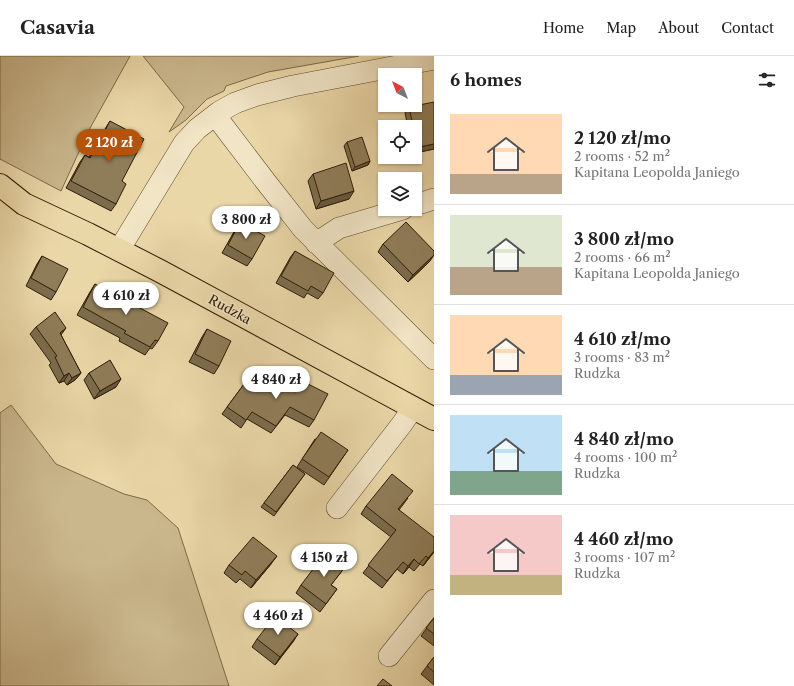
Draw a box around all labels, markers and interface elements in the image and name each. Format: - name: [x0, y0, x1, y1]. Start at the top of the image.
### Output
- text: Casavia: [20, 16, 95, 39]
- text: Home: [543, 19, 584, 37]
- text: Map: [606, 19, 636, 37]
- text: About: [658, 19, 699, 37]
- text: Contact: [721, 19, 774, 37]
- north arrow: [378, 68, 422, 112]
- map controls: [378, 68, 422, 216]
- icon: filters: [756, 69, 778, 91]
- text: 6 homes: [450, 70, 522, 90]
- button: locate: [378, 120, 422, 164]
- text: 2 120 zł/mo: [574, 128, 671, 148]
- pin: 2 120 zł: [68, 129, 150, 163]
- icon: home: [482, 130, 530, 178]
- text: 2 120 zł: [85, 134, 133, 150]
- text: 2 rooms · 52 m²: [574, 148, 670, 164]
- text: Kapitana Leopolda Janiego: [574, 164, 740, 180]
- button: layers: [378, 172, 422, 216]
- pin: 3 800 zł: [205, 206, 287, 240]
- text: 3 800 zł: [221, 211, 271, 227]
- text: 3 800 zł/mo: [574, 229, 674, 249]
- icon: home: [482, 231, 530, 279]
- text: 2 rooms · 66 m²: [574, 249, 671, 265]
- text: Kapitana Leopolda Janiego: [574, 265, 740, 281]
- pin: 4 610 zł: [85, 282, 167, 316]
- text: 4 610 zł: [102, 287, 150, 303]
- street label: Rudzka: [206, 291, 254, 327]
- text: 4 610 zł/mo: [574, 329, 671, 349]
- icon: home: [482, 331, 530, 379]
- text: 3 rooms · 83 m²: [574, 349, 670, 365]
- text: Rudzka: [574, 365, 620, 381]
- pin: 4 840 zł: [235, 366, 317, 400]
- text: 4 840 zł: [251, 371, 301, 387]
- text: 4 840 zł/mo: [574, 429, 674, 449]
- icon: home: [482, 431, 530, 479]
- text: 4 rooms · 100 m²: [574, 449, 677, 465]
- text: Rudzka: [574, 465, 620, 481]
- text: 4 460 zł/mo: [574, 529, 673, 549]
- icon: home: [482, 531, 530, 579]
- pin: 4 150 zł: [283, 544, 365, 578]
- text: 4 150 zł: [300, 549, 348, 565]
- text: 3 rooms · 107 m²: [574, 549, 675, 565]
- text: Rudzka: [574, 565, 620, 581]
- pin: 4 460 zł: [237, 602, 319, 636]
- text: 4 460 zł: [253, 607, 303, 623]

